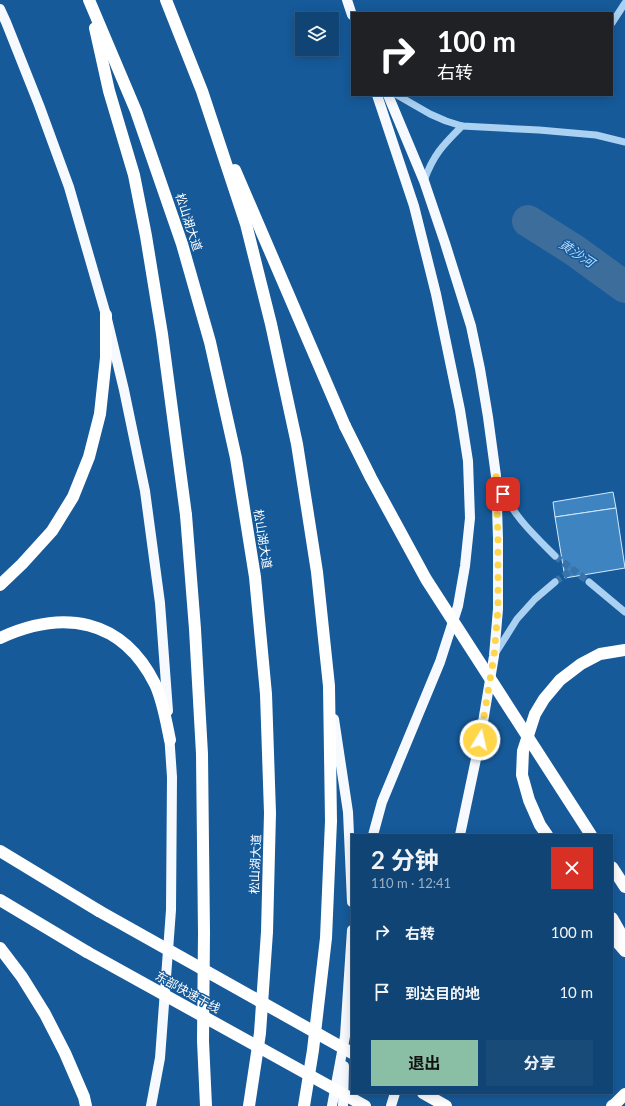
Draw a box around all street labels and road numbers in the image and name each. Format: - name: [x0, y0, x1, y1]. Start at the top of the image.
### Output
- street label: 松山湖大道: [173, 191, 205, 253]
- street label: 松山湖大道: [251, 508, 275, 570]
- street label: 松山湖大道: [246, 834, 264, 894]
- street label: 东部快速干线: [153, 968, 223, 1016]

